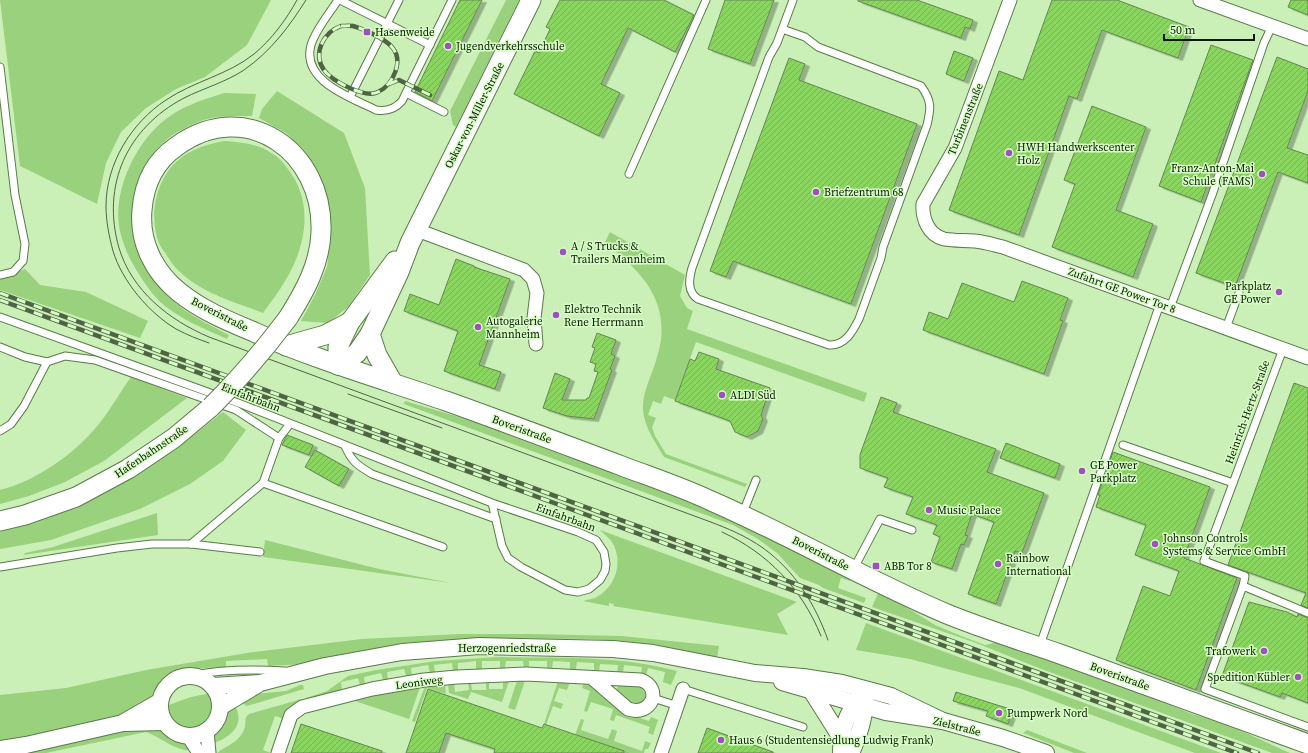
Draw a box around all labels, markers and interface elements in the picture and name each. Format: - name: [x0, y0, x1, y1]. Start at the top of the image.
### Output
- scale bar: [1164, 16, 1254, 42]
- text: 50 m: [1170, 22, 1196, 38]
- place label: Hasenweide: [375, 25, 435, 40]
- marker: Hasenweide: [362, 27, 372, 37]
- place label: Jugendverkehrsschule: [455, 39, 565, 54]
- marker: Jugendverkehrsschule: [443, 41, 453, 51]
- street label: Oskar-von-Miller-Straße: [441, 59, 508, 171]
- street label: Turbinenstraße: [944, 81, 987, 157]
- place label: HWH Handwerkscenter Holz: [1017, 140, 1135, 168]
- marker: HWH Handwerkscenter Holz: [1004, 148, 1014, 158]
- place label: Franz-Anton-Mai Schule (FAMS): [1171, 161, 1254, 189]
- marker: Franz-Anton-Mai Schule (FAMS): [1257, 169, 1267, 179]
- place label: Briefzentrum 68: [824, 185, 904, 200]
- marker: Briefzentrum 68: [811, 187, 821, 197]
- place label: A / S Trucks & Trailers Mannheim: [571, 239, 666, 267]
- marker: A / S Trucks & Trailers Mannheim: [558, 247, 568, 257]
- street label: Zufahrt GE Power Tor 8: [1066, 264, 1178, 317]
- place label: Parkplatz GE Power: [1224, 279, 1271, 307]
- marker: Parkplatz GE Power: [1274, 287, 1284, 297]
- street label: Boveristraße: [189, 294, 251, 335]
- place label: Elektro Technik Rene Herrmann: [564, 302, 644, 330]
- marker: Elektro Technik Rene Herrmann: [551, 310, 561, 320]
- place label: Autogalerie Mannheim: [486, 314, 543, 342]
- marker: Autogalerie Mannheim: [473, 322, 483, 332]
- street label: Heinrich-Hertz-Straße: [1222, 358, 1273, 466]
- street label: Einfahrbahn: [219, 379, 283, 416]
- place label: ALDI Süd: [730, 388, 776, 403]
- marker: ALDI Süd: [717, 390, 727, 400]
- street label: Boveristraße: [490, 412, 554, 447]
- street label: Hafenbahnstraße: [111, 421, 191, 482]
- place label: GE Power Parkplatz: [1090, 458, 1138, 486]
- marker: GE Power Parkplatz: [1077, 466, 1087, 476]
- street label: Einfahrbahn: [534, 500, 598, 535]
- place label: Music Palace: [937, 503, 1001, 518]
- marker: Music Palace: [924, 505, 934, 515]
- place label: Johnson Controls Systems & Service GmbH: [1162, 531, 1287, 559]
- street label: Boveristraße: [790, 533, 852, 574]
- marker: Johnson Controls Systems & Service GmbH: [1150, 539, 1160, 549]
- place label: Rainbow International: [1006, 551, 1071, 579]
- place label: ABB Tor 8: [884, 559, 932, 574]
- marker: Rainbow International: [993, 559, 1003, 569]
- marker: ABB Tor 8: [871, 561, 881, 571]
- street label: Herzogenriedstraße: [458, 641, 556, 656]
- place label: Trafowerk: [1205, 644, 1257, 659]
- marker: Trafowerk: [1259, 646, 1269, 656]
- street label: Boveristraße: [1088, 659, 1152, 694]
- place label: Spedition Kübler: [1208, 670, 1290, 685]
- street label: Leoniweg: [395, 672, 444, 693]
- marker: Spedition Kübler: [1293, 672, 1303, 682]
- place label: Pumpwerk Nord: [1007, 706, 1088, 721]
- marker: Pumpwerk Nord: [994, 708, 1004, 718]
- street label: Zielstraße: [931, 713, 983, 740]
- place label: Haus 6 (Studentensiedlung Ludwig Frank): [729, 733, 934, 748]
- marker: Haus 6 (Studentensiedlung Ludwig Frank): [716, 735, 726, 745]

